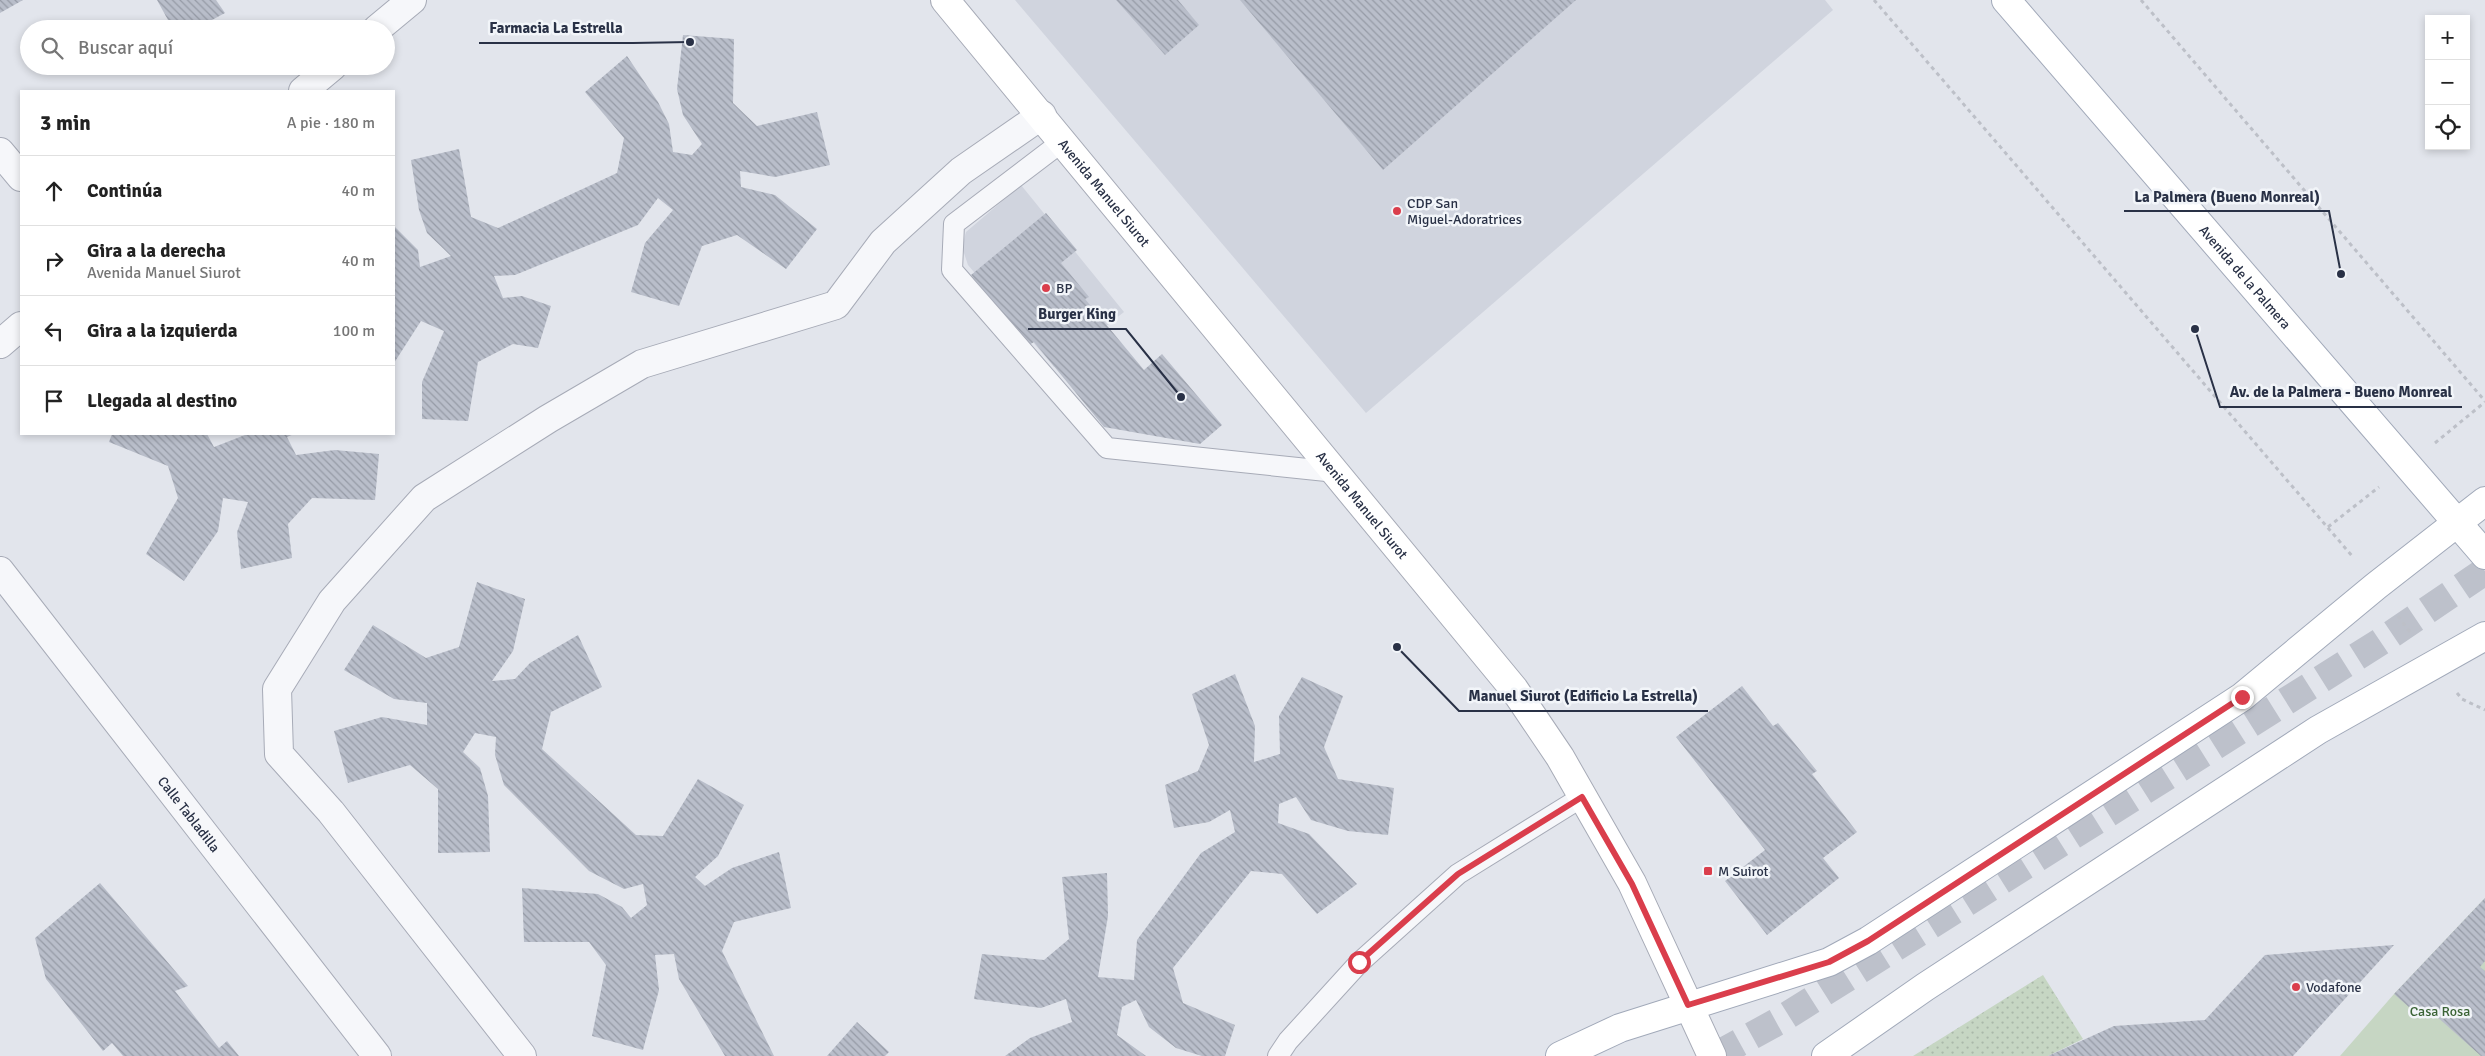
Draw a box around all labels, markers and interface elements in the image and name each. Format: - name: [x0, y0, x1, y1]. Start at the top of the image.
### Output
- callout: Farmacia La Estrella: [479, 13, 633, 43]
- map controls: [2425, 15, 2470, 150]
- button: +: [2425, 15, 2470, 60]
- text: Farmacia La Estrella: [489, 19, 623, 37]
- search box: [20, 20, 395, 75]
- icon: search: [38, 34, 66, 62]
- text: Buscar aquí: [78, 36, 173, 60]
- button: −: [2425, 60, 2470, 105]
- button: locate: [2425, 105, 2470, 150]
- text: 3 min: [40, 110, 91, 136]
- text: A pie · 180 m: [287, 113, 375, 133]
- street label: Avenida Manuel Siurot: [1055, 135, 1154, 250]
- icon: ahead: [40, 177, 68, 205]
- text: Continúa: [87, 179, 162, 203]
- text: 40 m: [341, 181, 375, 201]
- callout: La Palmera (Bueno Monreal): [2124, 181, 2329, 211]
- text: La Palmera (Bueno Monreal): [2134, 188, 2320, 206]
- place label: CDP San Miguel-Adoratrices: [1407, 195, 1522, 228]
- marker: CDP San Miguel-Adoratrices: [1391, 205, 1403, 217]
- street label: Avenida de la Palmera: [2196, 222, 2295, 332]
- text: Gira a la derecha: [87, 239, 226, 263]
- icon: right: [40, 247, 68, 275]
- text: 40 m: [341, 251, 375, 271]
- text: Avenida Manuel Siurot: [87, 263, 241, 283]
- place label: BP: [1056, 280, 1072, 297]
- marker: BP: [1040, 282, 1052, 294]
- callout: Burger King: [1028, 299, 1126, 329]
- text: Burger King: [1038, 305, 1116, 323]
- icon: left: [40, 317, 68, 345]
- text: Gira a la izquierda: [87, 319, 237, 343]
- text: 100 m: [333, 321, 375, 341]
- callout: Av. de la Palmera - Bueno Monreal: [2220, 377, 2462, 407]
- text: Av. de la Palmera - Bueno Monreal: [2230, 383, 2453, 401]
- icon: arrive: [40, 387, 68, 415]
- text: Llegada al destino: [87, 389, 237, 413]
- street label: Avenida Manuel Siurot: [1313, 448, 1412, 562]
- callout: Manuel Siurot (Edificio La Estrella): [1459, 681, 1708, 711]
- route end: [2231, 686, 2254, 709]
- text: Manuel Siurot (Edificio La Estrella): [1468, 687, 1698, 705]
- street label: Calle Tabladilla: [154, 773, 224, 856]
- place label: M Suirot: [1718, 863, 1769, 880]
- marker: M Suirot: [1702, 865, 1714, 877]
- route start: [1348, 951, 1371, 974]
- place label: Vodafone: [2306, 979, 2362, 996]
- marker: Vodafone: [2290, 981, 2302, 993]
- park label: Casa Rosa: [2410, 1003, 2470, 1020]

